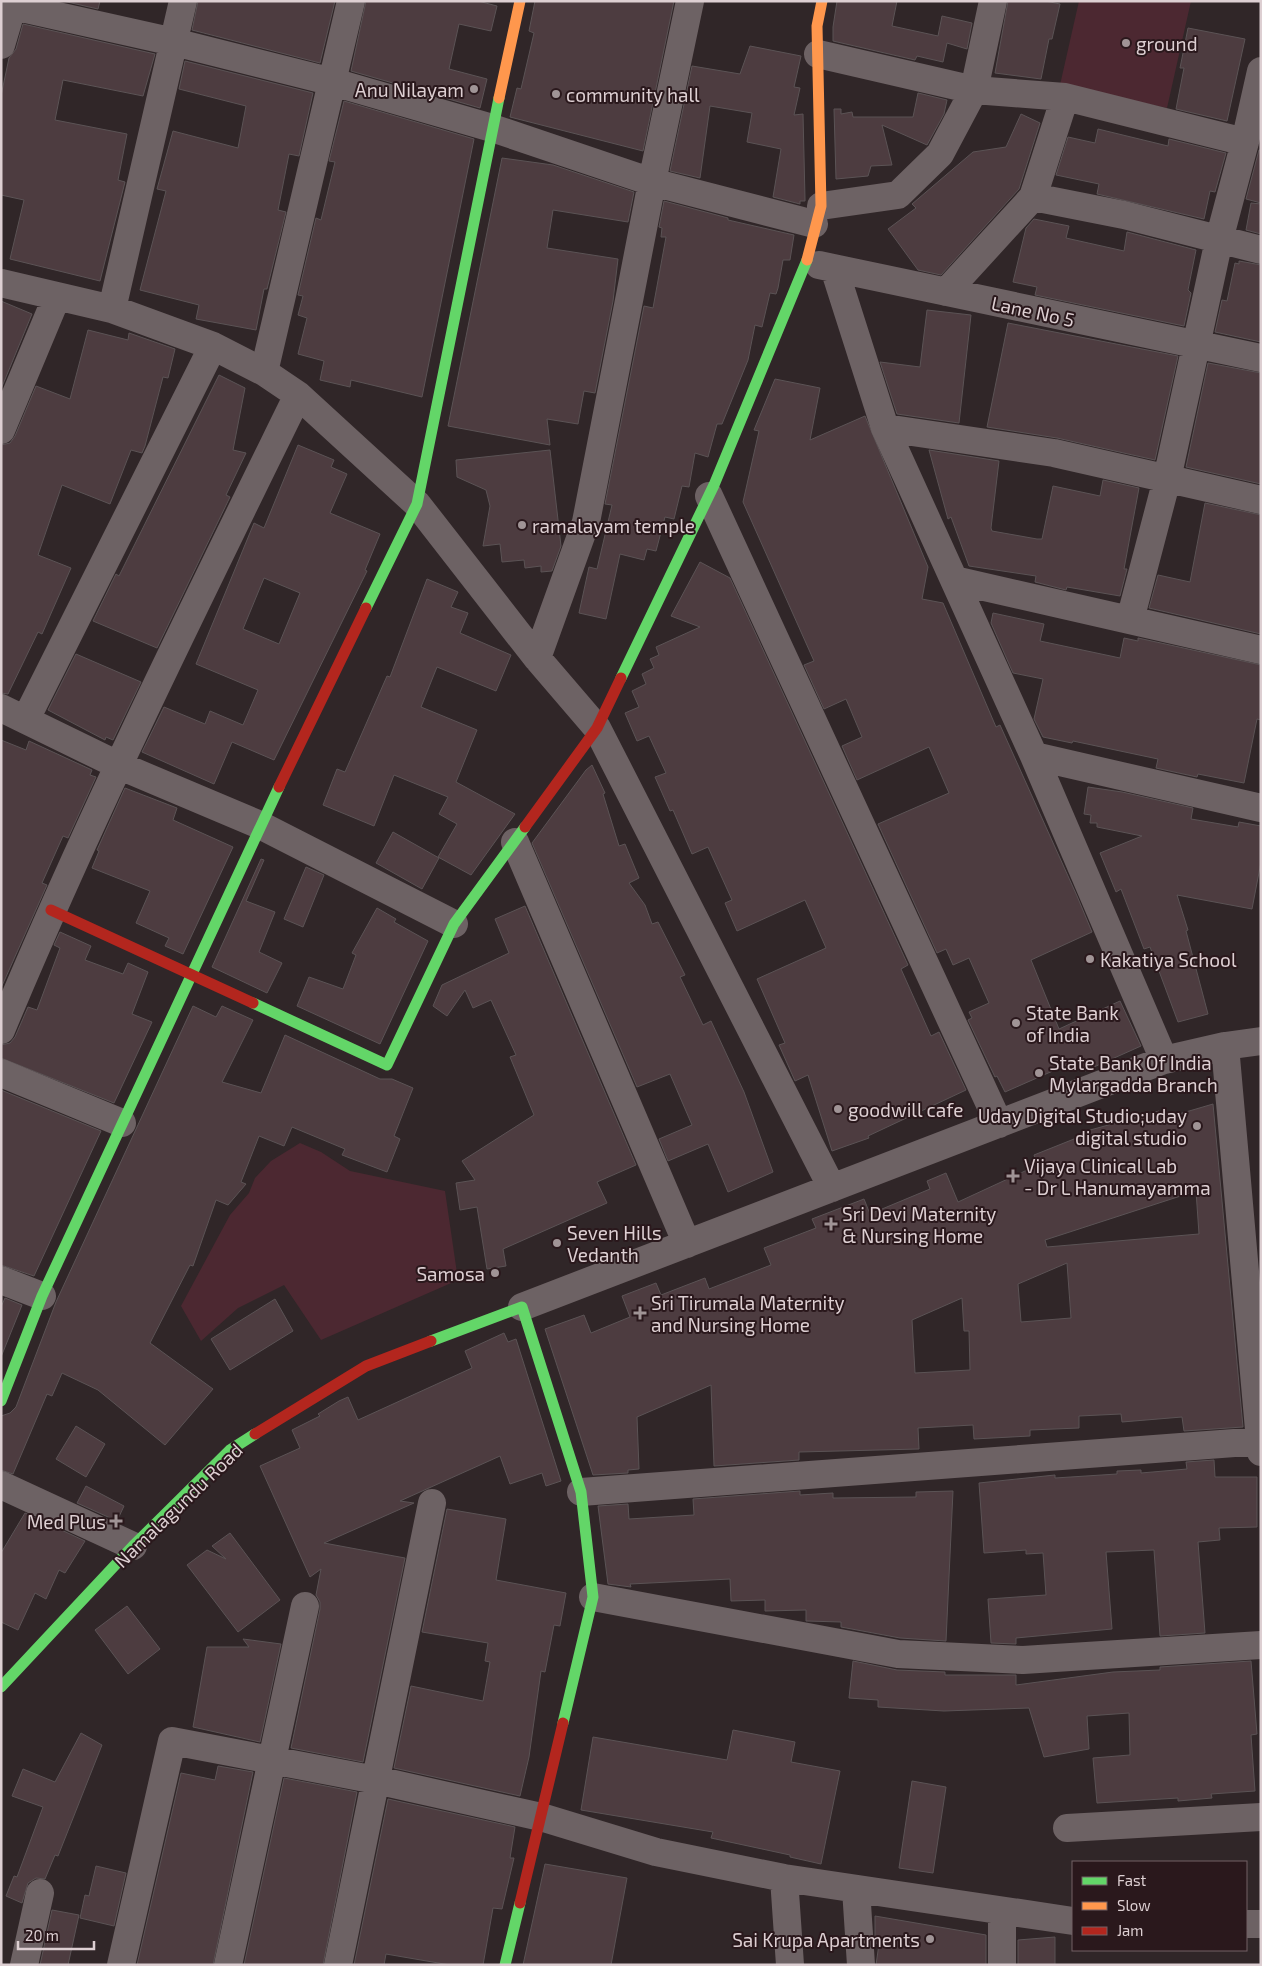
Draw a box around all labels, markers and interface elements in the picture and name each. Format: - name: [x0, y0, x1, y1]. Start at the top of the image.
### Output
- place label: ground: [1136, 32, 1198, 55]
- marker: ground: [1120, 37, 1132, 49]
- place label: Anu Nilayam: [355, 78, 464, 101]
- marker: Anu Nilayam: [468, 83, 480, 95]
- place label: community hall: [566, 83, 700, 106]
- marker: community hall: [550, 88, 562, 100]
- street label: Lane No 5: [989, 291, 1077, 331]
- place label: ramalayam temple: [532, 514, 695, 537]
- marker: ramalayam temple: [516, 519, 528, 531]
- place label: Kakatiya School: [1100, 948, 1237, 971]
- marker: Kakatiya School: [1084, 953, 1096, 965]
- place label: State Bank of India: [1026, 1001, 1119, 1046]
- marker: State Bank of India: [1010, 1017, 1022, 1029]
- place label: State Bank Of India Mylargadda Branch: [1049, 1051, 1218, 1096]
- marker: State Bank Of India Mylargadda Branch: [1033, 1067, 1045, 1079]
- place label: goodwill cafe: [848, 1098, 963, 1121]
- marker: goodwill cafe: [832, 1103, 844, 1115]
- place label: Uday Digital Studio;uday digital studio: [978, 1104, 1187, 1149]
- marker: Uday Digital Studio;uday digital studio: [1191, 1120, 1203, 1132]
- place label: Vijaya Clinical Lab - Dr L Hanumayamma: [1024, 1154, 1211, 1199]
- marker: Vijaya Clinical Lab - Dr L Hanumayamma: [1006, 1169, 1020, 1183]
- place label: Sri Devi Maternity & Nursing Home: [842, 1202, 996, 1247]
- marker: Sri Devi Maternity & Nursing Home: [824, 1217, 838, 1231]
- place label: Seven Hills Vedanth: [567, 1221, 662, 1266]
- marker: Seven Hills Vedanth: [551, 1237, 563, 1249]
- place label: Samosa: [416, 1262, 485, 1285]
- marker: Samosa: [489, 1267, 501, 1279]
- place label: Sri Tirumala Maternity and Nursing Home: [651, 1291, 845, 1336]
- marker: Sri Tirumala Maternity and Nursing Home: [633, 1306, 647, 1320]
- street label: Namalagundu Road: [109, 1438, 247, 1572]
- place label: Med Plus: [27, 1510, 106, 1533]
- marker: Med Plus: [110, 1515, 122, 1527]
- legend: [1072, 1861, 1247, 1951]
- text: Fast: [1117, 1871, 1147, 1889]
- text: Slow: [1117, 1896, 1151, 1914]
- scale bar: [18, 1918, 94, 1950]
- text: Jam: [1117, 1921, 1143, 1939]
- text: 20 m: [25, 1926, 59, 1944]
- place label: Sai Krupa Apartments: [732, 1928, 920, 1951]
- marker: Sai Krupa Apartments: [924, 1933, 936, 1945]

